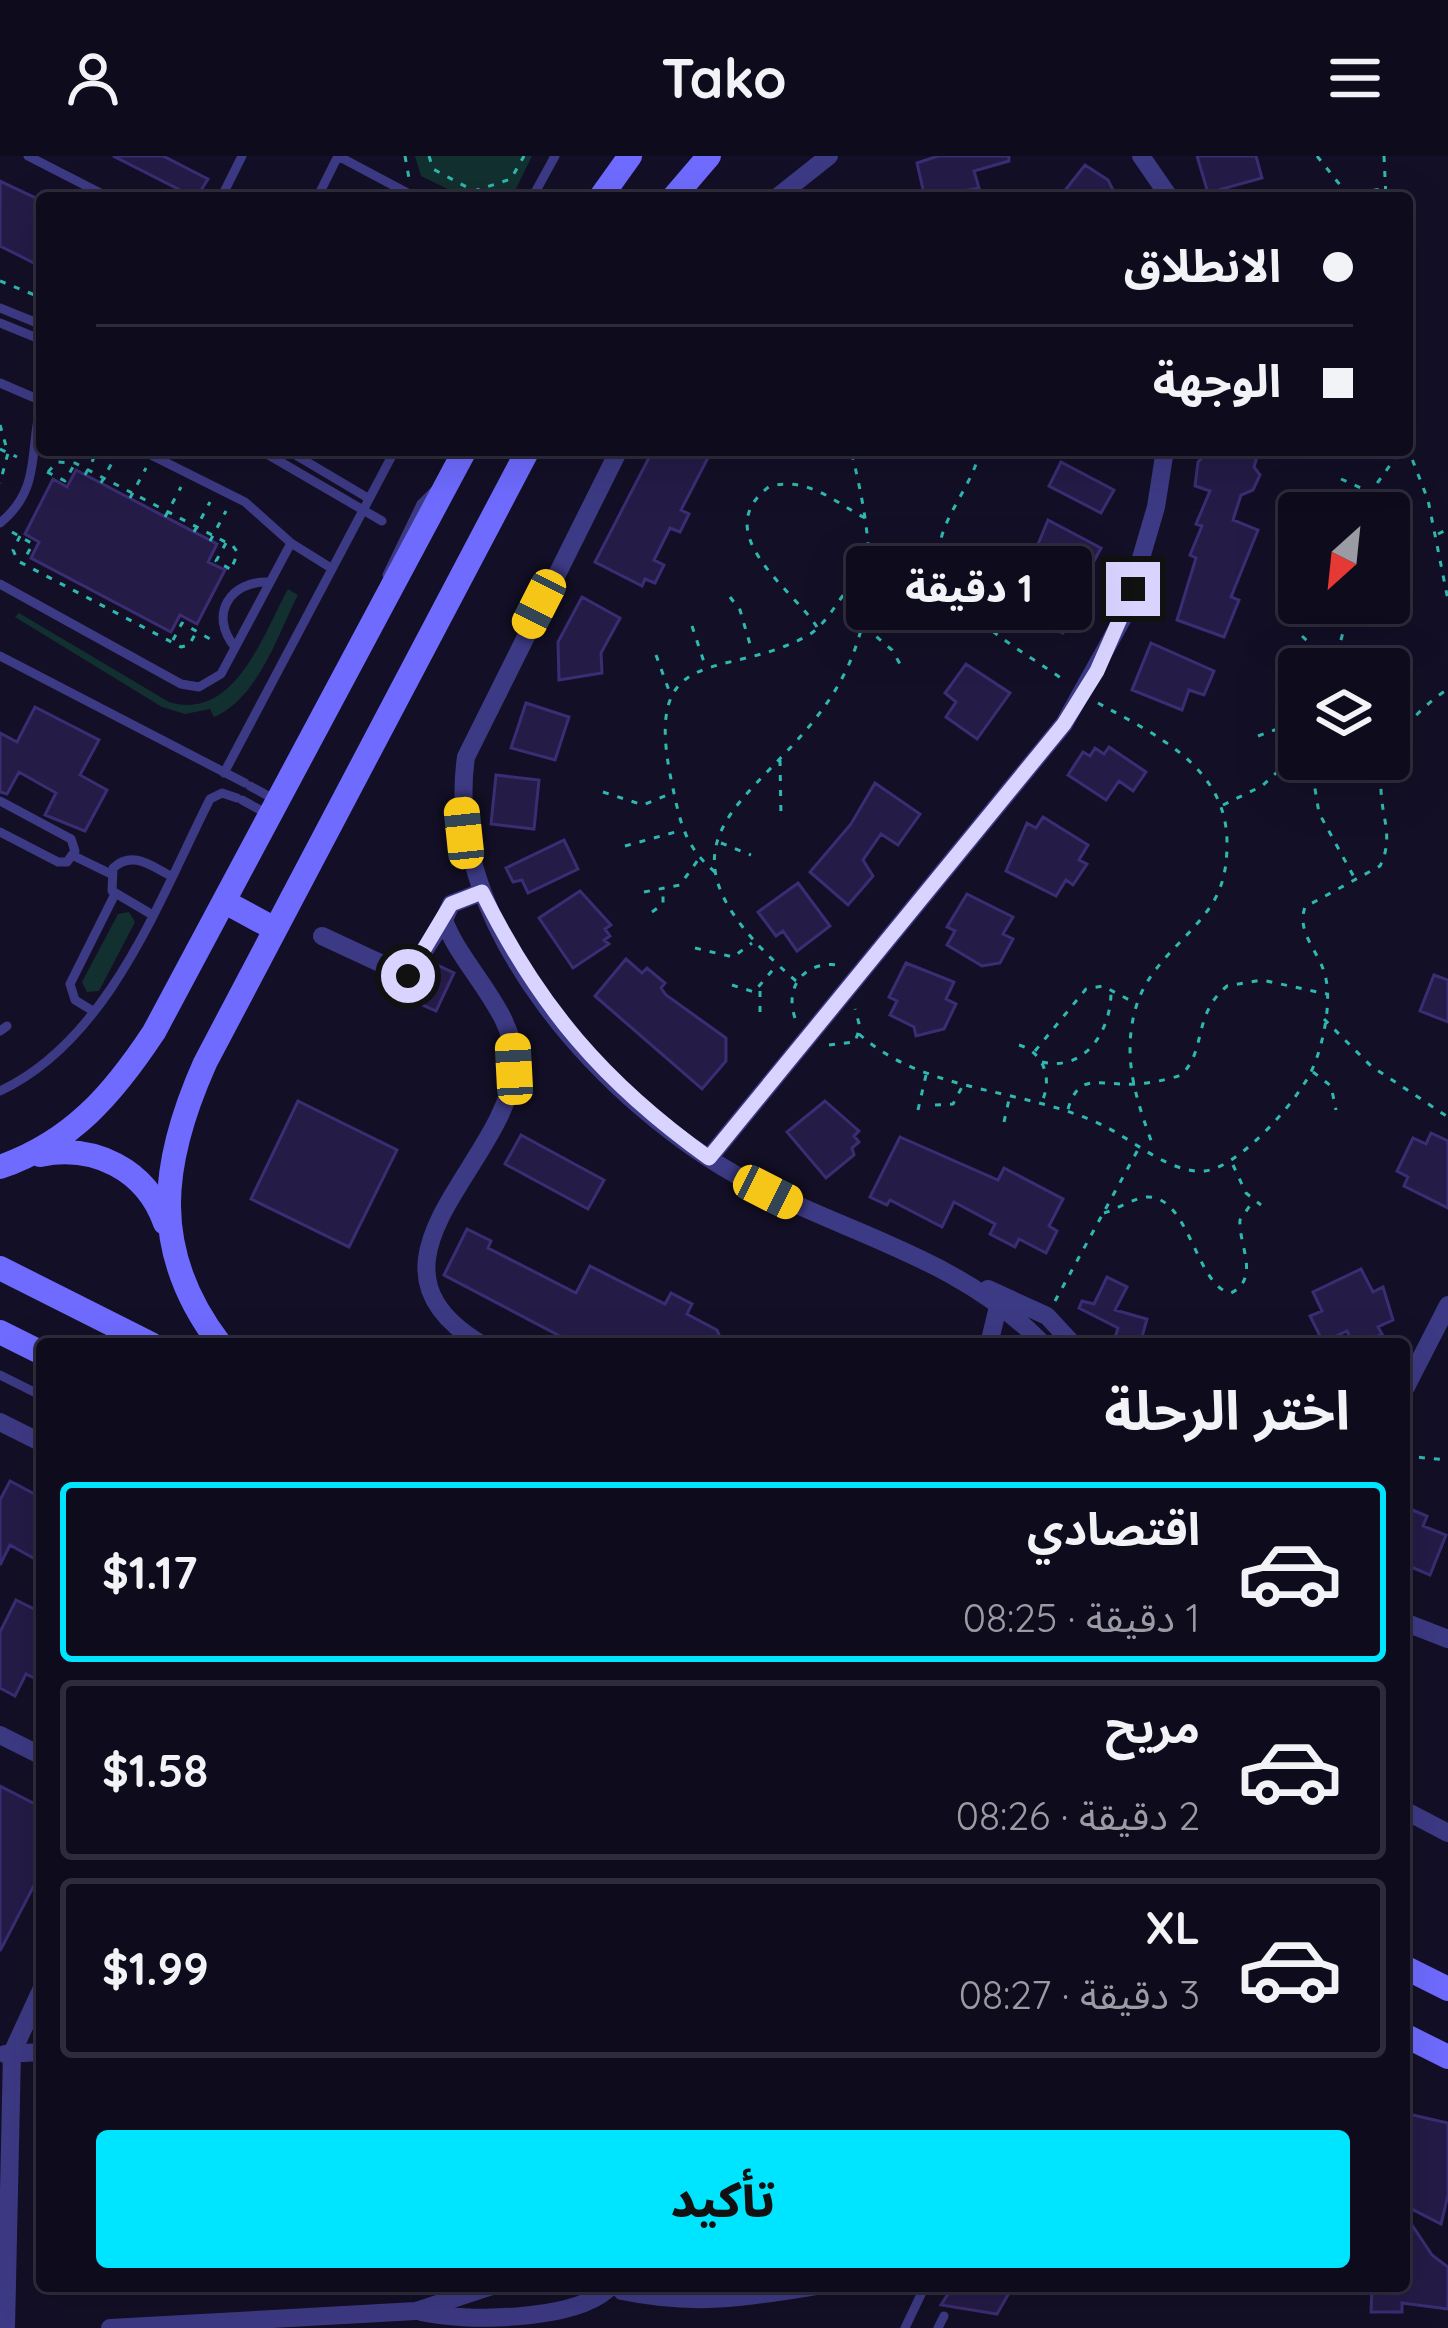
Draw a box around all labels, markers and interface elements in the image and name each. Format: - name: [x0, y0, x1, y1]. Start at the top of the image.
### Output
- text: Tako: [661, 44, 787, 112]
- icon: person: [60, 45, 126, 111]
- icon: menu: [1322, 45, 1388, 111]
- text: الانطلاق: [1124, 237, 1281, 293]
- text: الوجهة: [1153, 352, 1281, 408]
- north arrow: [1278, 492, 1410, 624]
- map controls: [1278, 492, 1410, 780]
- callout: 1 دقيقة: [845, 547, 1091, 631]
- route end: [1106, 562, 1160, 616]
- text: 1 دقيقة: [905, 563, 1033, 612]
- car: [507, 564, 571, 644]
- button: layers: [1278, 648, 1410, 780]
- car: [442, 795, 486, 871]
- route start: [381, 949, 435, 1003]
- car: [494, 1032, 534, 1106]
- car: [728, 1160, 808, 1224]
- text: اختر الرحلة: [1104, 1376, 1350, 1444]
- text: اقتصادي: [1027, 1500, 1200, 1556]
- icon: car: [1236, 1518, 1344, 1626]
- text: $1.17: [102, 1544, 198, 1600]
- text: 1 دقيقة · 08:25: [963, 1593, 1200, 1642]
- text: مريح: [1105, 1698, 1200, 1754]
- icon: car: [1236, 1716, 1344, 1824]
- text: $1.58: [102, 1742, 208, 1798]
- text: 2 دقيقة · 08:26: [956, 1791, 1200, 1840]
- text: XL: [1145, 1899, 1200, 1955]
- icon: car: [1236, 1914, 1344, 2022]
- text: $1.99: [102, 1940, 209, 1996]
- text: 3 دقيقة · 08:27: [959, 1970, 1200, 2019]
- button: تأكيد: [96, 2130, 1350, 2268]

